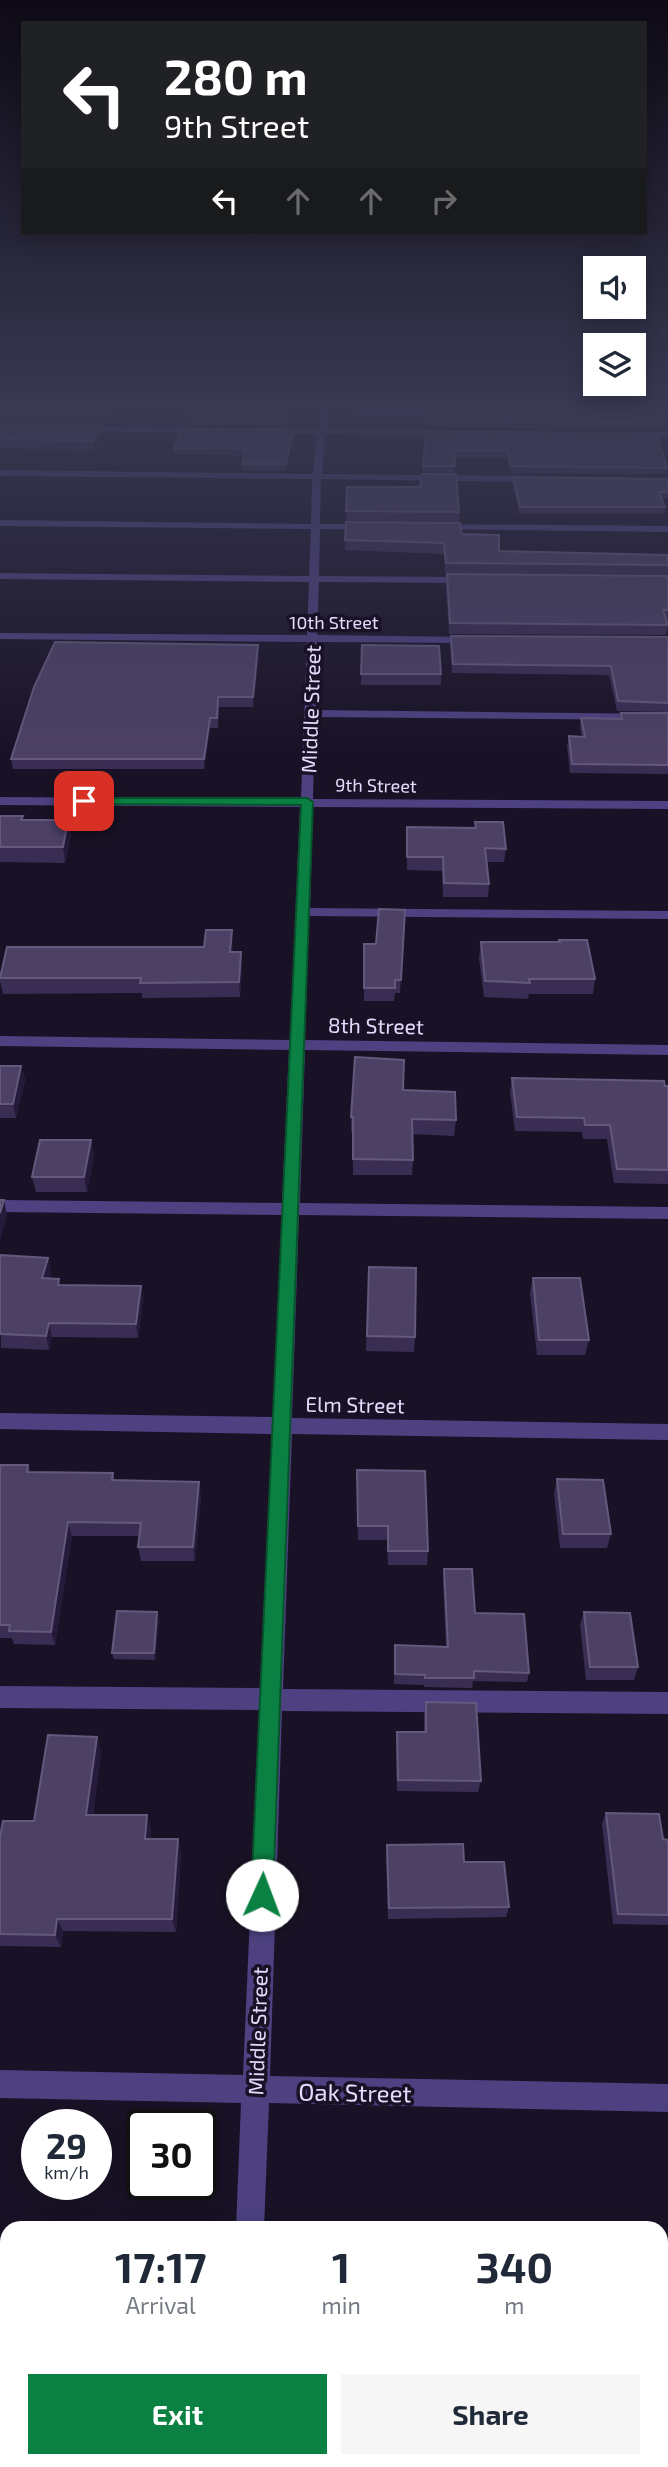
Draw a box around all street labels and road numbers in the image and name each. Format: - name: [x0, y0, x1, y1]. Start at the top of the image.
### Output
- street label: 10th Street: [289, 611, 379, 633]
- street label: Middle Street: [295, 644, 325, 774]
- street label: 9th Street: [335, 773, 417, 797]
- street label: 8th Street: [328, 1012, 424, 1038]
- street label: Elm Street: [305, 1391, 405, 1417]
- street label: Middle Street: [242, 1966, 272, 2096]
- street label: Oak Street: [298, 2077, 412, 2107]

